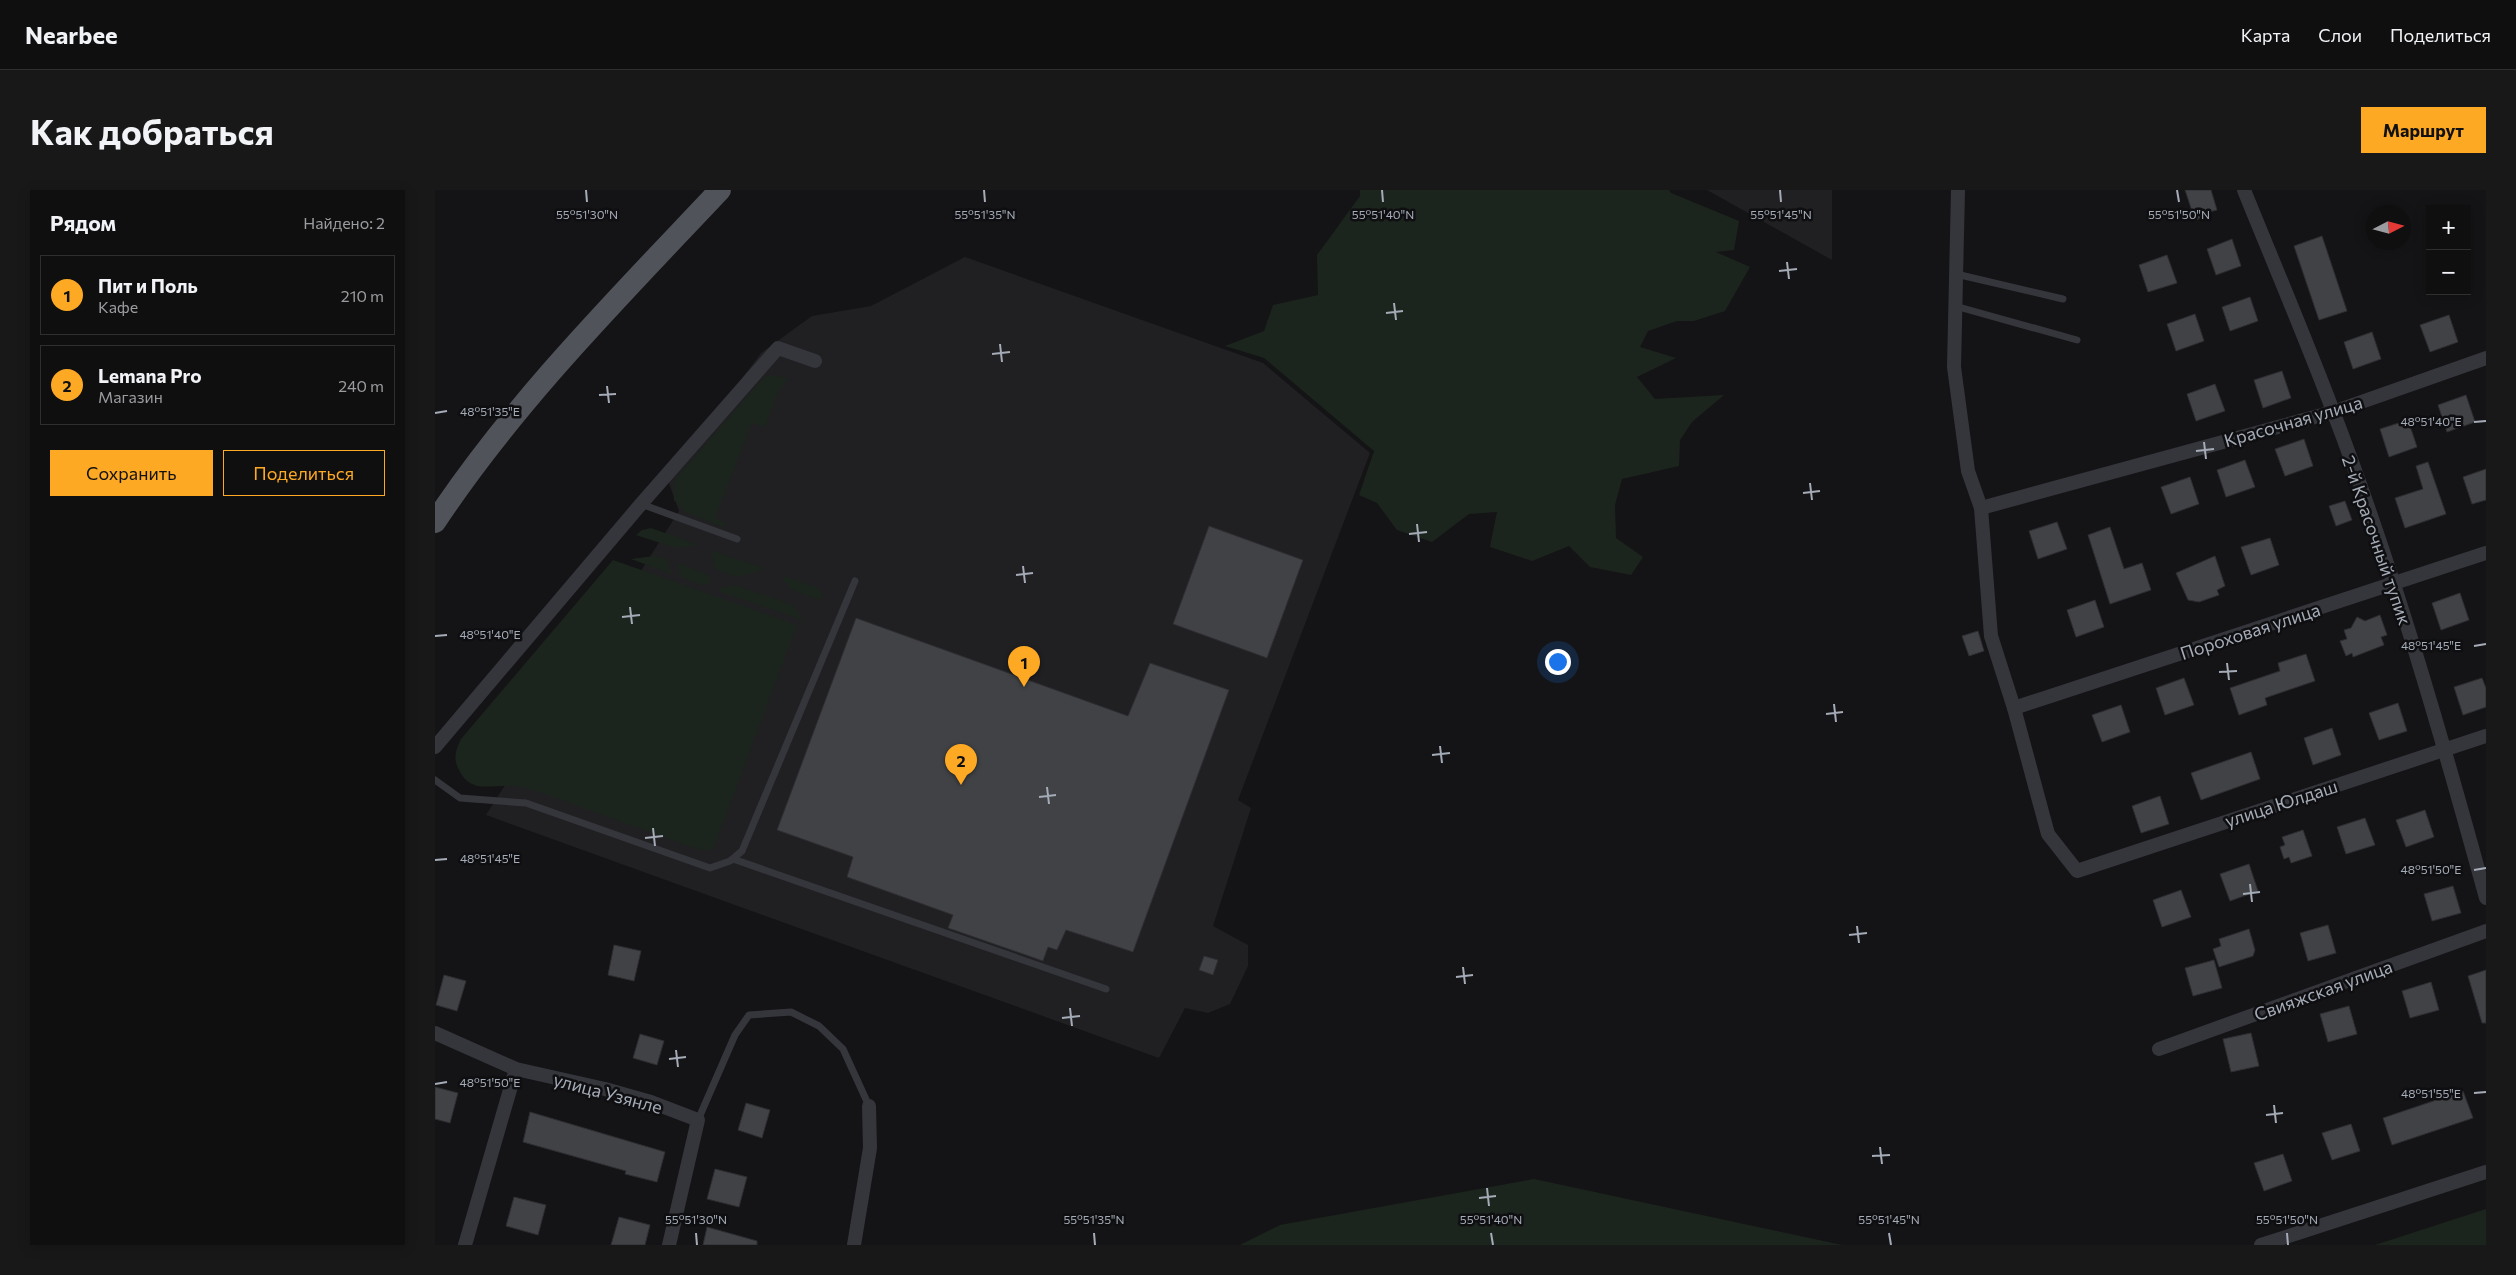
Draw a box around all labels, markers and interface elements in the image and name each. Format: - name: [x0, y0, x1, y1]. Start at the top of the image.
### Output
- text: Nearbee: [25, 20, 118, 49]
- text: Карта: [2241, 24, 2290, 46]
- text: Слои: [2318, 24, 2362, 46]
- text: Поделиться: [2390, 24, 2491, 46]
- button: Маршрут: [2361, 107, 2486, 153]
- text: Как добраться: [30, 109, 274, 152]
- north arrow: [2366, 205, 2411, 250]
- map controls: [2426, 205, 2471, 295]
- button: +: [2426, 205, 2471, 250]
- text: 55°51'30"N: [556, 207, 618, 221]
- text: 55°51'35"N: [954, 207, 1016, 221]
- text: 55°51'40"N: [1352, 207, 1414, 221]
- text: 55°51'45"N: [1750, 207, 1812, 221]
- text: 55°51'50"N: [2148, 207, 2210, 221]
- text: Рядом: [50, 210, 116, 235]
- text: Найдено: 2: [303, 213, 385, 232]
- button: −: [2426, 250, 2471, 295]
- text: Пит и Поль: [98, 274, 198, 297]
- text: 1: [63, 286, 71, 305]
- text: 210 m: [341, 286, 384, 305]
- text: Кафе: [98, 297, 138, 316]
- text: Lemana Pro: [98, 364, 202, 387]
- text: 2: [62, 376, 72, 395]
- text: 240 m: [338, 376, 384, 395]
- text: Магазин: [98, 387, 163, 406]
- street label: Красочная улица: [2221, 391, 2365, 451]
- text: 48°51'35"E: [460, 404, 520, 418]
- text: 48°51'40"E: [2400, 414, 2462, 428]
- button: Сохранить: [50, 450, 213, 496]
- button: Поделиться: [223, 450, 385, 496]
- street label: 2-й Красочный тупик: [2338, 452, 2416, 628]
- street label: Пороховая улица: [2177, 598, 2323, 664]
- text: 48°51'40"E: [459, 627, 521, 641]
- text: 48°51'45"E: [2401, 638, 2461, 652]
- pin: 1: [1008, 646, 1040, 687]
- your location: [1545, 649, 1571, 675]
- pin: 2: [945, 744, 977, 785]
- street label: улица Юлдаш: [2222, 774, 2340, 832]
- text: 48°51'45"E: [460, 851, 520, 865]
- text: 48°51'50"E: [2401, 862, 2461, 876]
- street label: Свияжская улица: [2251, 955, 2395, 1025]
- street label: улица Узянле: [551, 1068, 665, 1118]
- text: 48°51'50"E: [460, 1075, 520, 1089]
- text: 48°51'55"E: [2401, 1086, 2461, 1100]
- text: 55°51'30"N: [665, 1212, 727, 1226]
- text: 55°51'35"N: [1063, 1212, 1125, 1226]
- text: 55°51'40"N: [1460, 1212, 1522, 1226]
- text: 55°51'45"N: [1858, 1212, 1920, 1226]
- text: 55°51'50"N: [2256, 1212, 2318, 1226]

